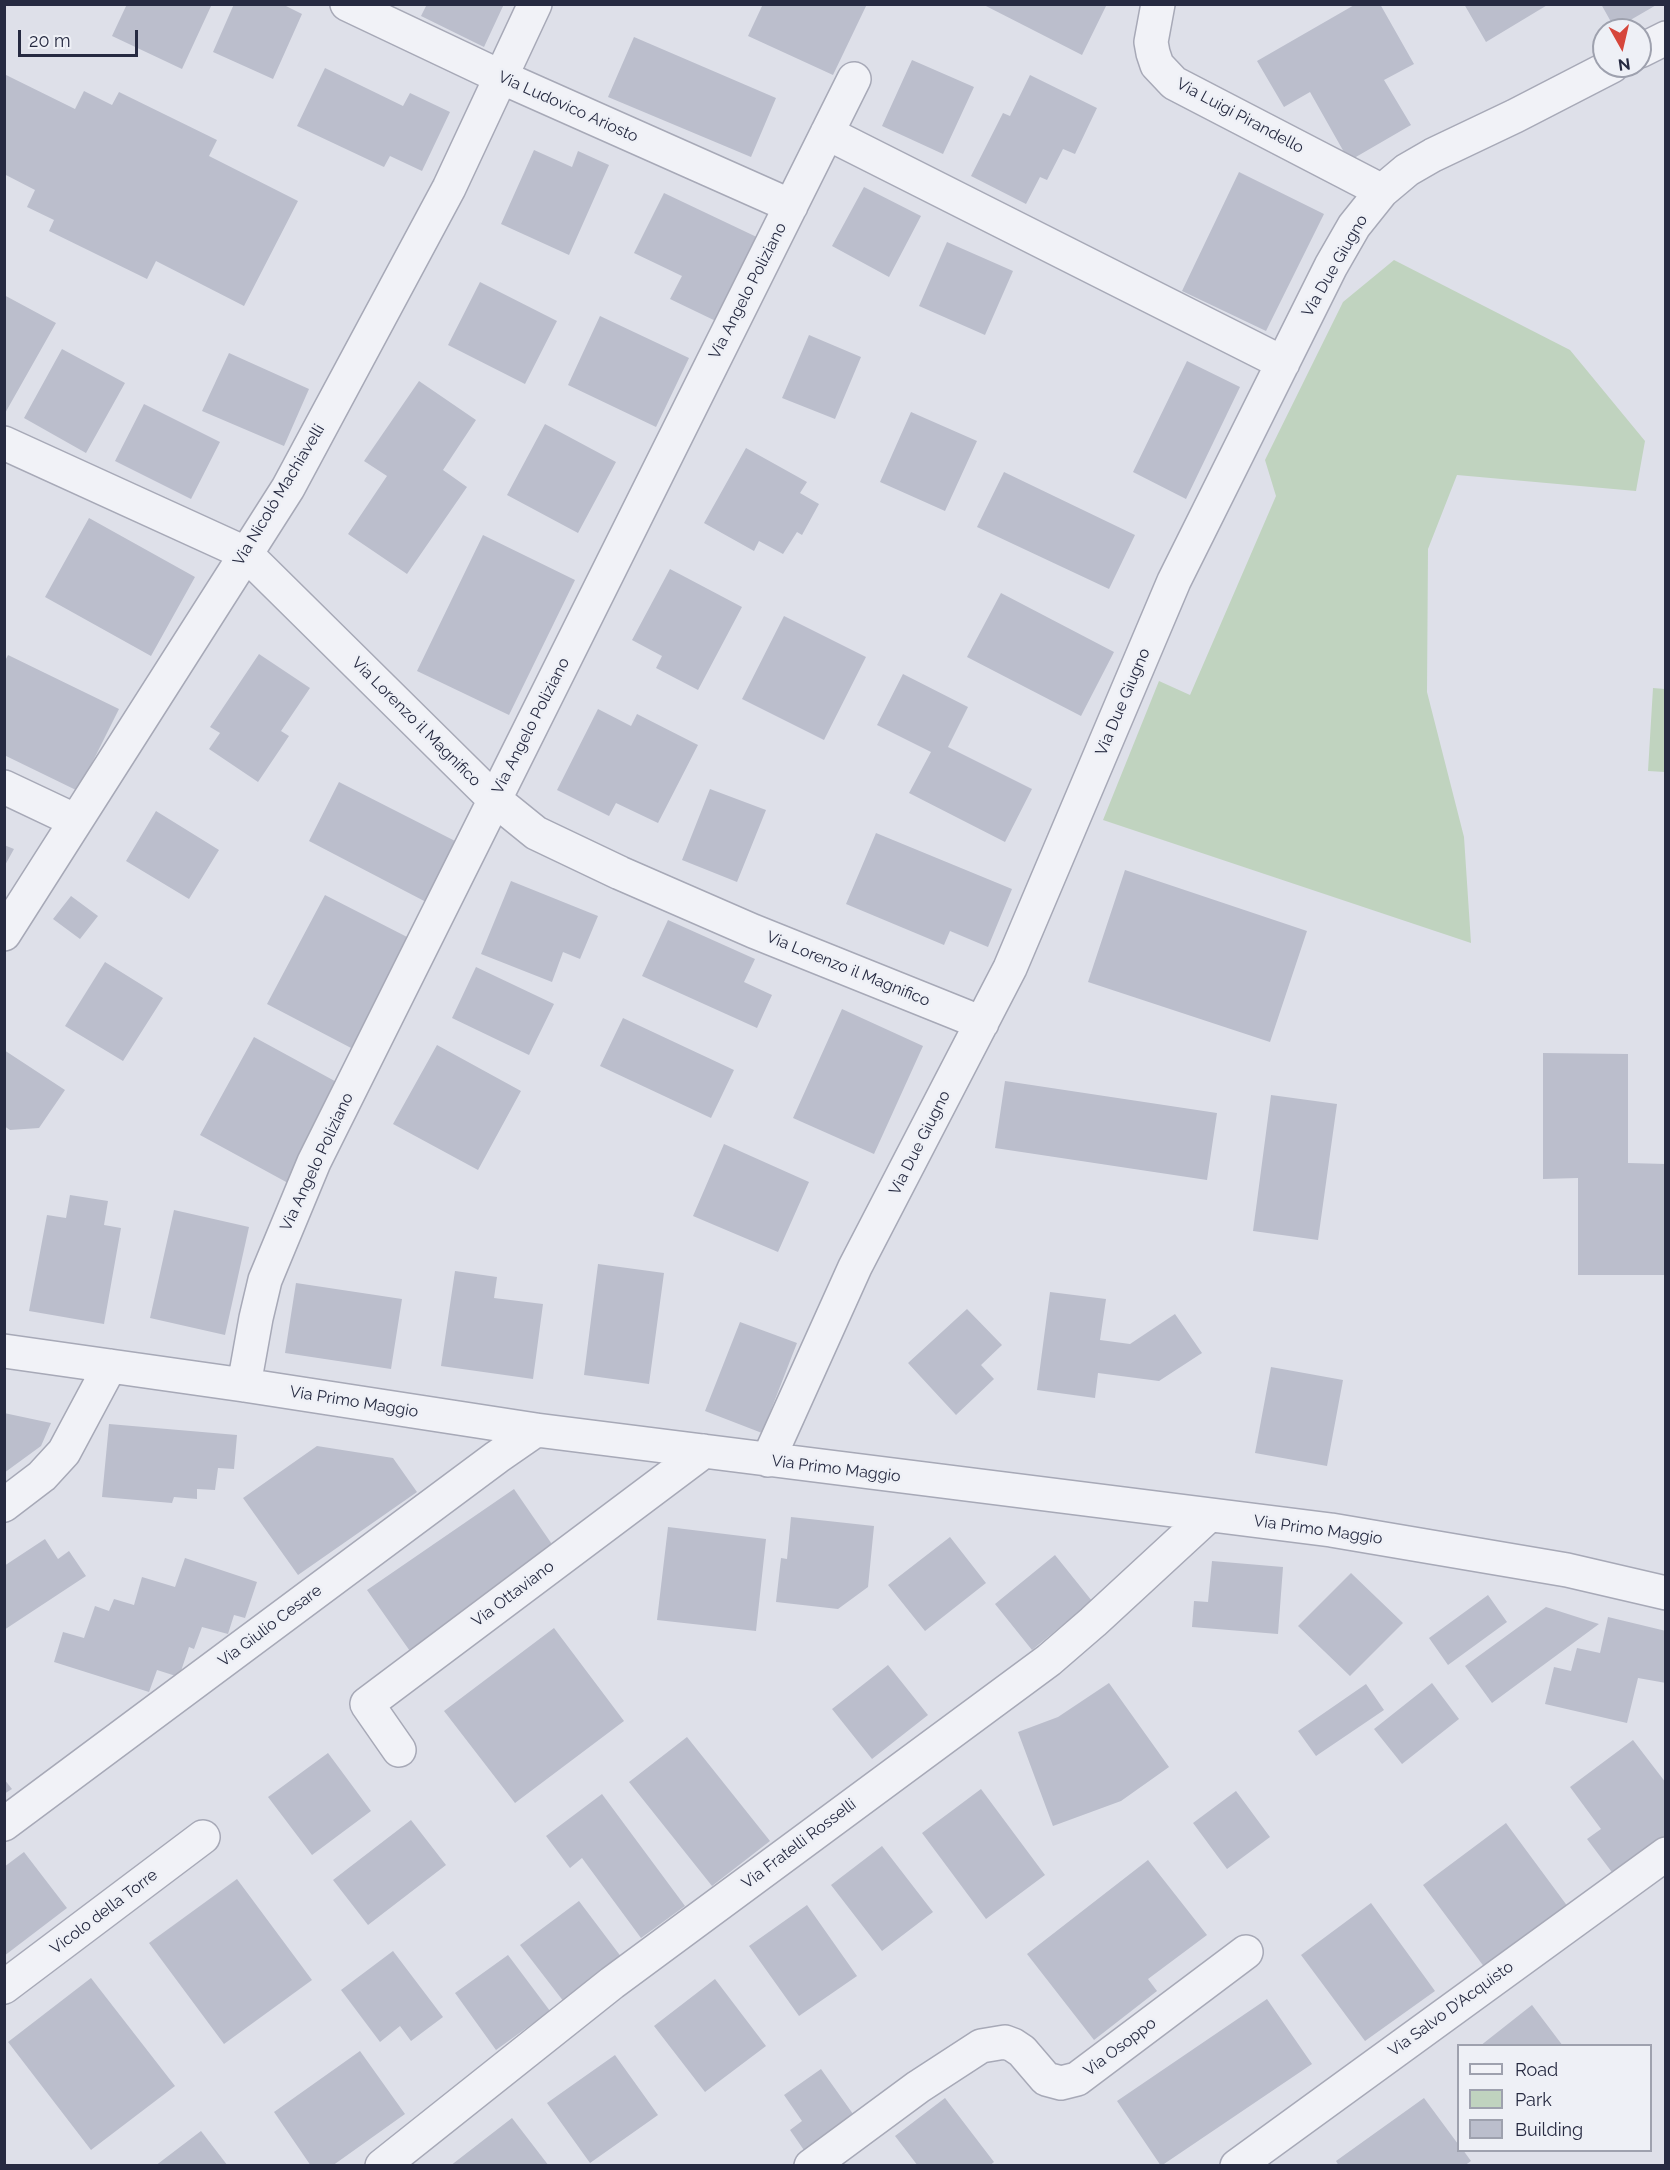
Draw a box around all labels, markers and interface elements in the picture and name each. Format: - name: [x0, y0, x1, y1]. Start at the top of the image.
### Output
- scale bar: [21, 18, 141, 56]
- north arrow: [1592, 18, 1652, 78]
- text: 20 m: [29, 30, 71, 51]
- text: N: [1617, 54, 1632, 75]
- street label: Via Ludovico Ariosto: [495, 67, 641, 147]
- street label: Via Luigi Pirandello: [1173, 74, 1307, 158]
- street label: Via Due Giugno: [1298, 212, 1372, 320]
- street label: Via Angelo Poliziano: [705, 220, 791, 362]
- street label: Via Nicolò Machiavelli: [229, 421, 329, 569]
- street label: Via Due Giugno: [1092, 645, 1154, 759]
- street label: Via Lorenzo il Magnifico: [347, 653, 485, 791]
- street label: Via Angelo Poliziano: [488, 655, 574, 797]
- street label: Via Lorenzo il Magnifico: [763, 927, 933, 1011]
- street label: Via Due Giugno: [885, 1088, 955, 1198]
- street label: Via Angelo Poliziano: [276, 1090, 358, 1234]
- street label: Via Primo Maggio: [288, 1382, 420, 1422]
- street label: Via Primo Maggio: [770, 1452, 902, 1486]
- street label: Via Primo Maggio: [1252, 1511, 1384, 1549]
- street label: Via Ottaviano: [468, 1557, 558, 1631]
- street label: Via Giulio Cesare: [214, 1581, 326, 1671]
- street label: Via Fratelli Rosselli: [738, 1795, 860, 1893]
- street label: Vicolo della Torre: [47, 1865, 161, 1959]
- street label: Via Salvo D'Acquisto: [1385, 1957, 1517, 2061]
- street label: Via Osoppo: [1080, 2014, 1160, 2080]
- legend: [1457, 2044, 1652, 2152]
- text: Road: [1515, 2059, 1558, 2080]
- text: Park: [1515, 2089, 1552, 2110]
- text: Building: [1515, 2119, 1583, 2140]

